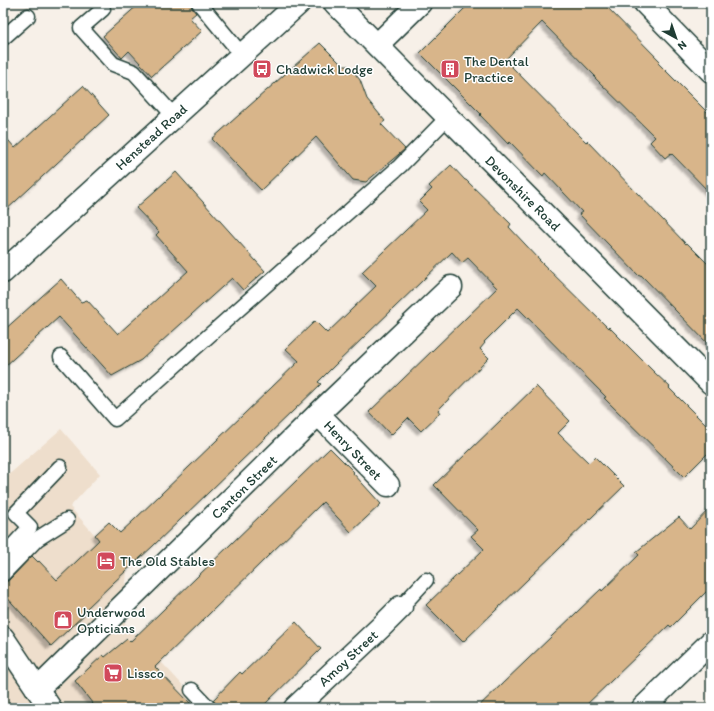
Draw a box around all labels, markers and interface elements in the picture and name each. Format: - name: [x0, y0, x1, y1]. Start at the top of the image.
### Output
- north arrow: [656, 18, 696, 58]
- text: N: [675, 38, 689, 53]
- place label: The Dental Practice: [464, 53, 529, 86]
- bus stop icon: Chadwick Lodge: [251, 58, 273, 80]
- building icon: The Dental Practice: [439, 58, 461, 80]
- place label: Chadwick Lodge: [276, 61, 373, 78]
- street label: Henstead Road: [112, 100, 191, 174]
- street label: Devonshire Road: [481, 152, 564, 235]
- street label: Henry Street: [320, 417, 385, 484]
- street label: Canton Street: [208, 452, 281, 523]
- hotel icon: The Old Stables: [95, 550, 117, 572]
- place label: The Old Stables: [120, 553, 215, 570]
- place label: Underwood Opticians: [77, 604, 146, 637]
- shop icon: Underwood Opticians: [52, 609, 74, 631]
- street label: Amoy Street: [315, 627, 382, 690]
- supermarket icon: Lissco: [102, 662, 124, 684]
- place label: Lissco: [127, 665, 164, 682]

